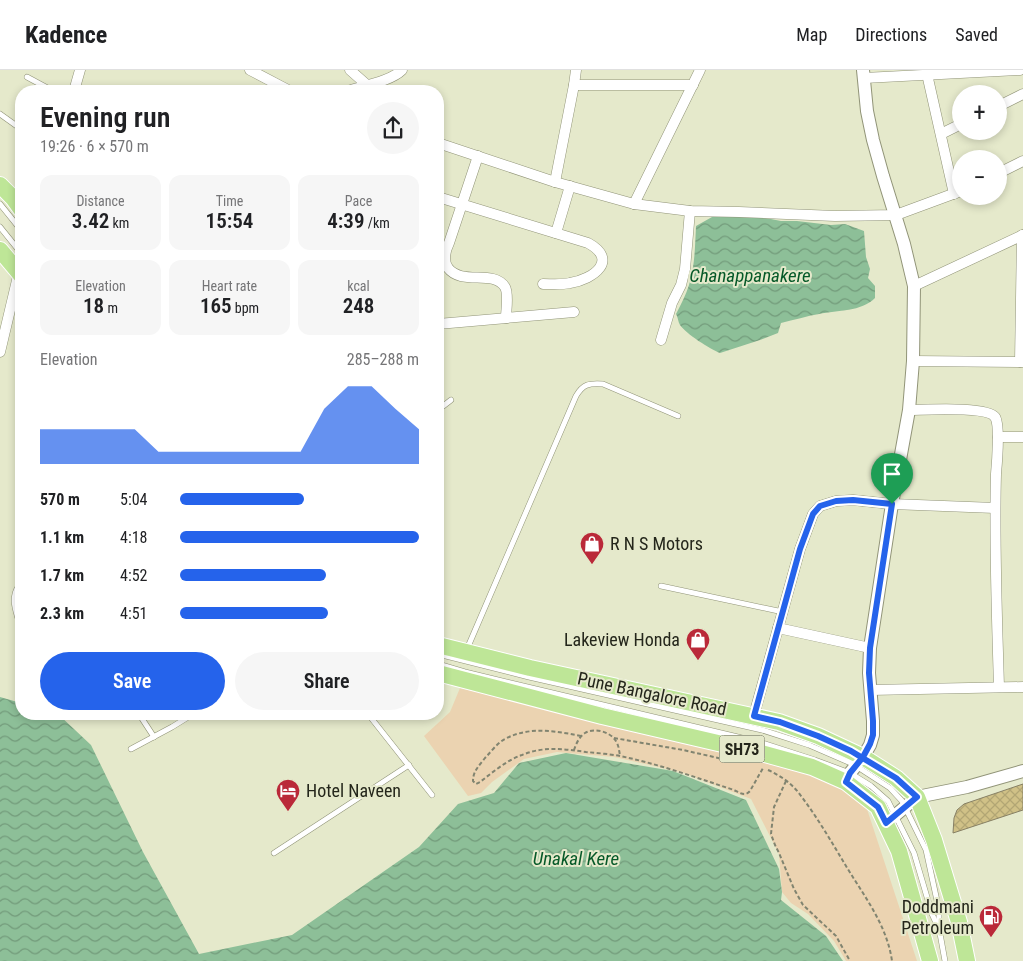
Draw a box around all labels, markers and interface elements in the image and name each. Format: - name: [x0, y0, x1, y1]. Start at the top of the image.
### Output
- text: Kadence: [25, 21, 107, 49]
- text: Map: [796, 24, 827, 45]
- text: Directions: [855, 24, 927, 45]
- text: Saved: [955, 24, 998, 45]
- map controls: [952, 85, 1007, 205]
- button: +: [952, 85, 1007, 140]
- text: Evening run: [40, 101, 170, 134]
- button: share: [367, 102, 419, 154]
- text: 19:26 · 6 × 570 m: [40, 137, 149, 156]
- button: −: [952, 150, 1007, 205]
- text: Distance: [76, 193, 125, 209]
- text: Time: [216, 193, 243, 209]
- text: Pace: [345, 193, 372, 209]
- text: 3.42: [72, 209, 109, 233]
- text: 15:54: [206, 209, 253, 233]
- text: 4:39: [327, 209, 364, 233]
- text: km: [109, 215, 129, 231]
- text: /km: [364, 215, 390, 231]
- water label: Chanappanakere: [689, 264, 811, 287]
- text: Elevation: [75, 278, 126, 294]
- text: Heart rate: [202, 278, 257, 294]
- text: kcal: [347, 278, 370, 294]
- text: 18: [83, 294, 104, 318]
- text: 165: [200, 294, 232, 318]
- text: 248: [343, 294, 374, 318]
- text: m: [104, 300, 118, 316]
- text: bpm: [232, 300, 259, 316]
- text: Elevation: [40, 350, 98, 369]
- text: 285–288 m: [347, 350, 419, 369]
- pin: [871, 453, 913, 504]
- icon: arrive: [878, 460, 906, 488]
- text: 570 m: [40, 490, 80, 509]
- text: 5:04: [120, 490, 147, 509]
- text: 1.1 km: [40, 528, 84, 547]
- text: 4:18: [120, 528, 147, 547]
- shop icon: R N S Motors: [579, 531, 605, 565]
- place label: R N S Motors: [610, 533, 703, 554]
- text: 1.7 km: [40, 566, 84, 585]
- text: 4:52: [120, 566, 147, 585]
- text: 2.3 km: [40, 604, 84, 623]
- text: 4:51: [120, 604, 147, 623]
- shop icon: Lakeview Honda: [685, 627, 711, 661]
- place label: Lakeview Honda: [564, 629, 680, 650]
- button: Save: [40, 652, 225, 710]
- button: Share: [235, 652, 419, 710]
- street label: Pune Bangalore Road: [576, 667, 729, 720]
- road number: SH73: [720, 736, 764, 762]
- hotel icon: Hotel Naveen: [275, 778, 301, 812]
- place label: Hotel Naveen: [306, 780, 401, 801]
- water label: Unakal Kere: [533, 847, 619, 870]
- place label: Doddmani Petroleum: [901, 896, 974, 938]
- fuel station icon: Doddmani Petroleum: [978, 904, 1004, 938]

